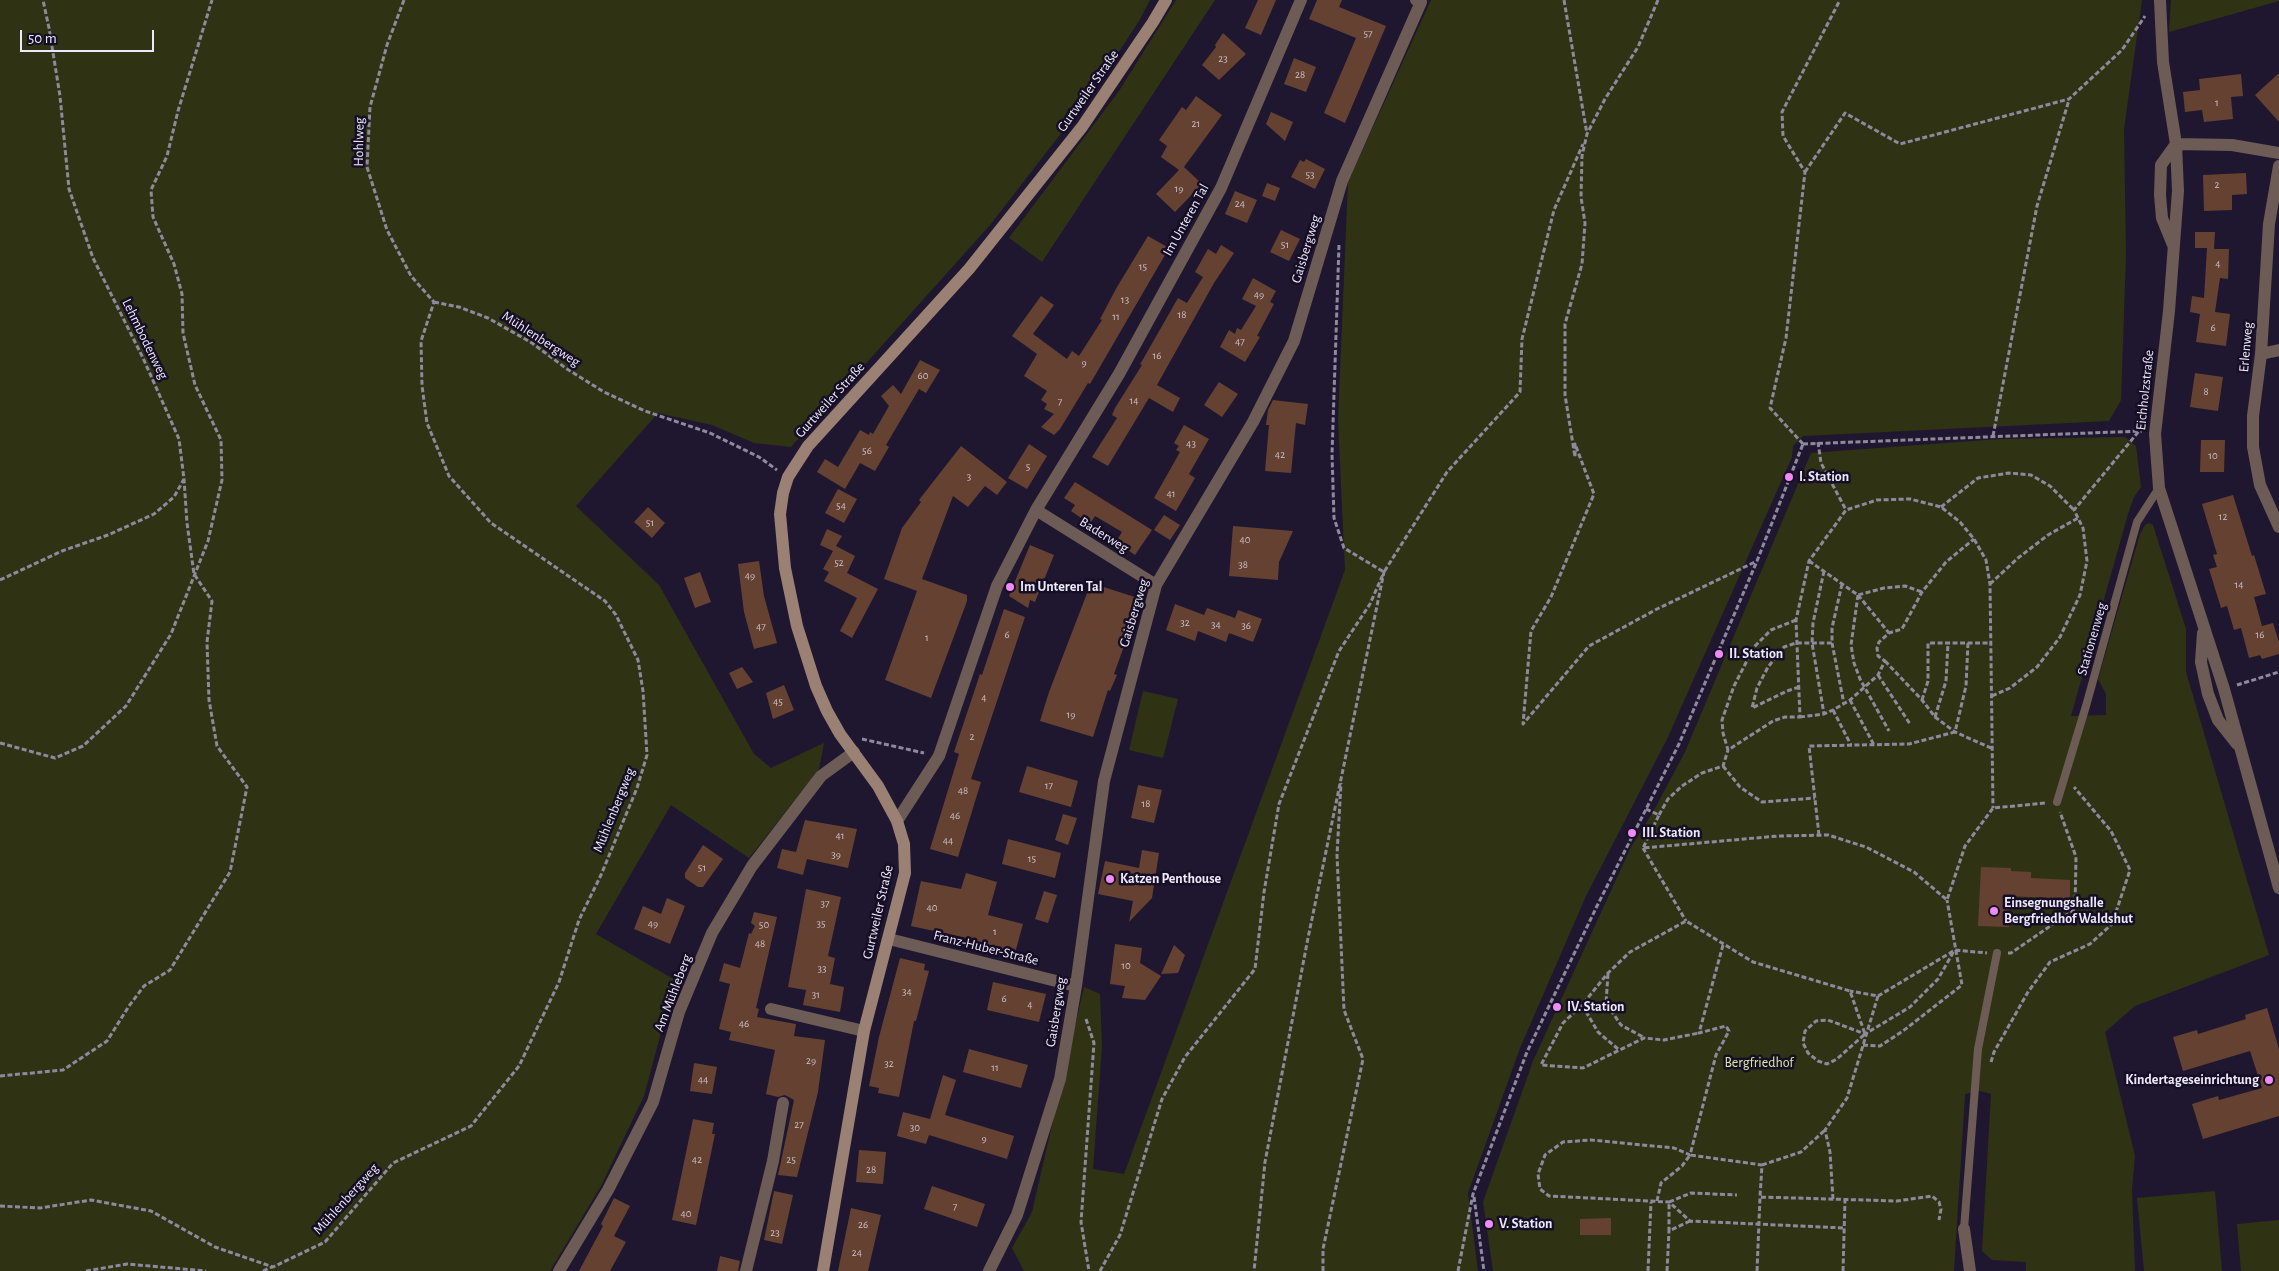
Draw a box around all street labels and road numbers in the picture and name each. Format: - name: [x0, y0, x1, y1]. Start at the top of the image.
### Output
- street label: Gurtweiler Straße: [1054, 47, 1122, 135]
- street label: Hohlweg: [350, 117, 368, 167]
- street label: Im Unteren Tal: [1159, 181, 1213, 259]
- street label: Gaisbergweg: [1288, 213, 1324, 285]
- street label: Lehmbodenweg: [118, 296, 172, 382]
- street label: Mühlenbergweg: [499, 308, 583, 370]
- street label: Erlenweg: [2235, 321, 2257, 373]
- street label: Eichholzstraße: [2132, 349, 2158, 431]
- street label: Gurtweiler Straße: [792, 359, 868, 441]
- street label: Baderweg: [1076, 513, 1132, 557]
- street label: Gaisbergweg: [1116, 577, 1152, 649]
- street label: Stationenweg: [2074, 601, 2110, 677]
- street label: Mühlenbergweg: [589, 765, 639, 855]
- street label: Gurtweiler Straße: [859, 863, 897, 961]
- street label: Franz-Huber-Straße: [932, 927, 1040, 969]
- street label: Am Mühleberg: [651, 952, 695, 1034]
- street label: Gaisbergweg: [1042, 976, 1070, 1048]
- street label: Mühlenbergweg: [310, 1160, 382, 1238]

